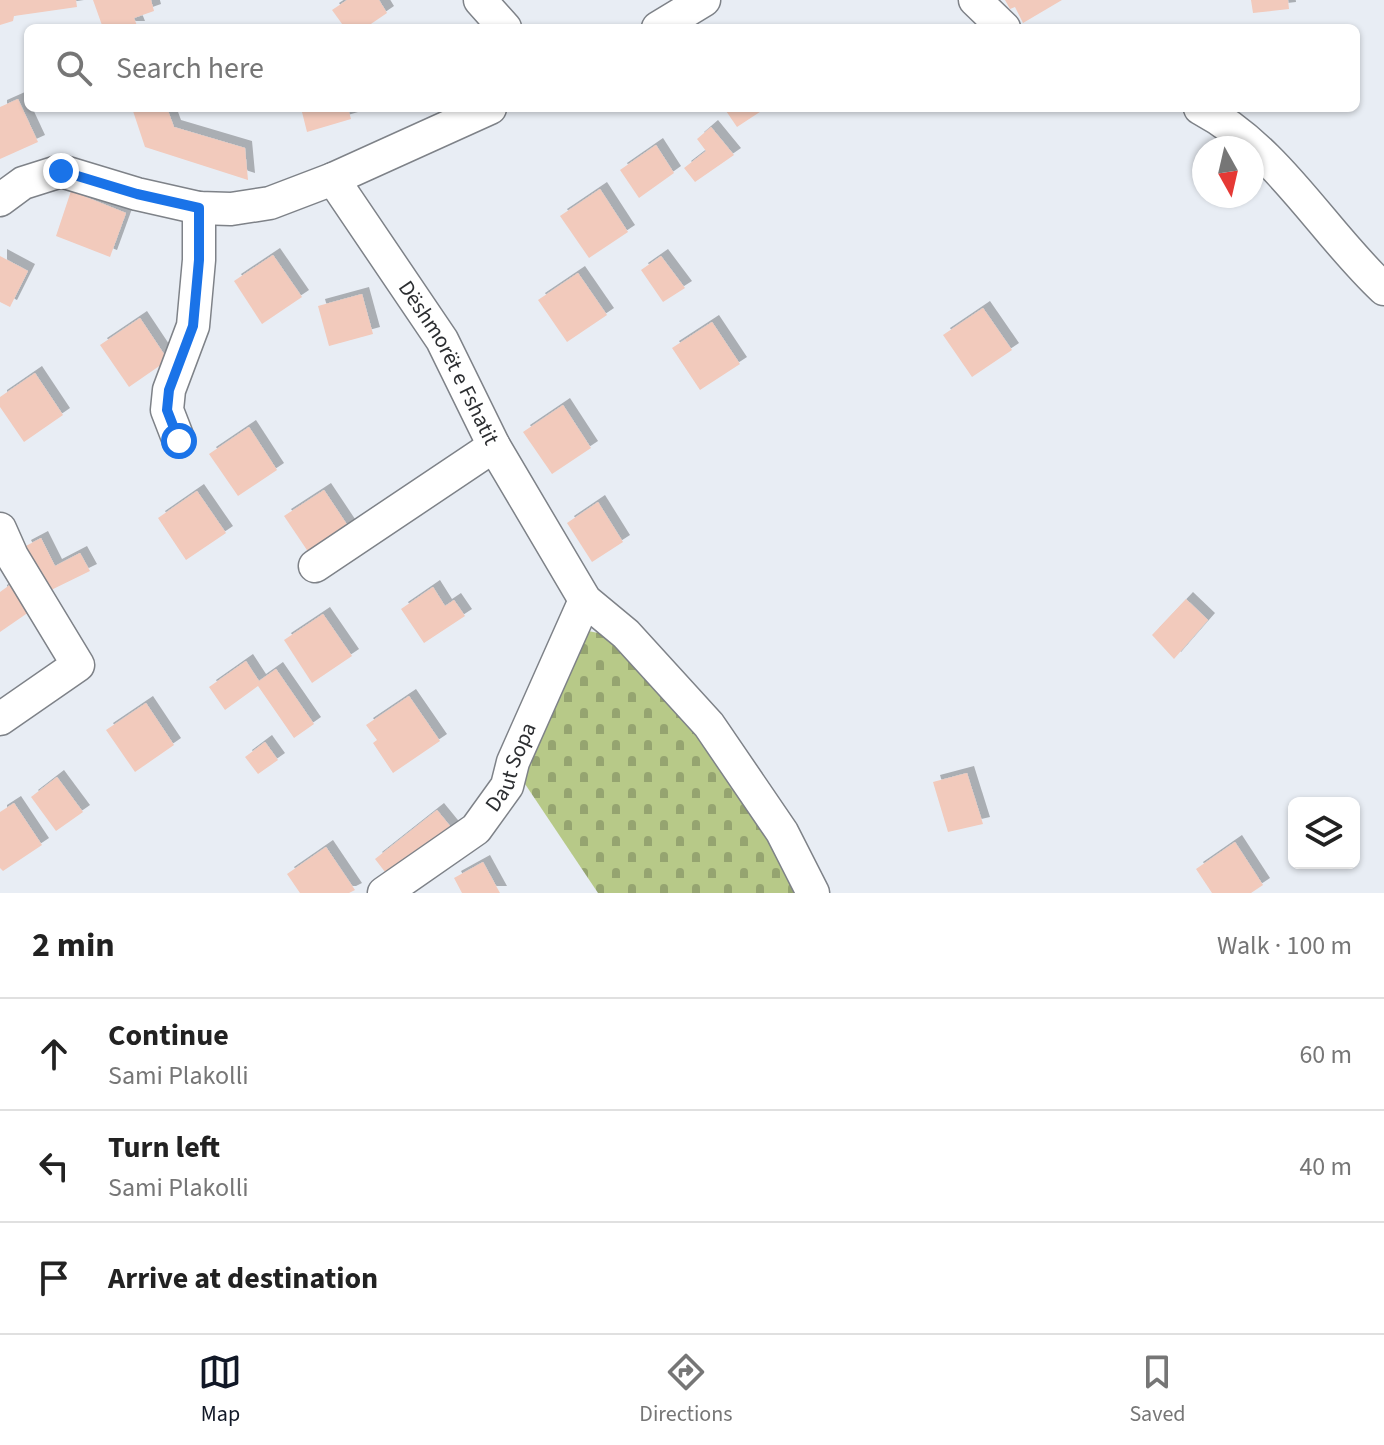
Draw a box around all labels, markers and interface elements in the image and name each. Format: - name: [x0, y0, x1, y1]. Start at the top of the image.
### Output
- search box: [24, 24, 1360, 112]
- icon: search: [52, 46, 96, 90]
- text: Search here: [116, 47, 264, 90]
- north arrow: [1192, 136, 1264, 208]
- route end: [43, 153, 79, 189]
- street label: Dëshmorët e Fshatit: [390, 274, 507, 451]
- route start: [161, 423, 197, 459]
- street label: Daut Sopa: [477, 717, 545, 819]
- map controls: [1288, 797, 1360, 869]
- button: layers: [1288, 797, 1360, 869]
- text: 2 min: [32, 921, 115, 970]
- text: Walk · 100 m: [1217, 927, 1352, 964]
- text: Continue: [108, 1014, 229, 1057]
- icon: ahead: [32, 1032, 76, 1076]
- text: 60 m: [1299, 1036, 1352, 1073]
- text: Sami Plakolli: [108, 1057, 249, 1094]
- text: Turn left: [108, 1126, 220, 1169]
- icon: left: [32, 1144, 76, 1188]
- text: 40 m: [1299, 1148, 1352, 1185]
- text: Sami Plakolli: [108, 1169, 249, 1206]
- icon: arrive: [32, 1256, 76, 1300]
- text: Arrive at destination: [108, 1257, 378, 1300]
- tab: Map: [198, 1350, 242, 1430]
- tab: Directions: [639, 1350, 732, 1430]
- tab: Saved: [1129, 1350, 1186, 1430]

